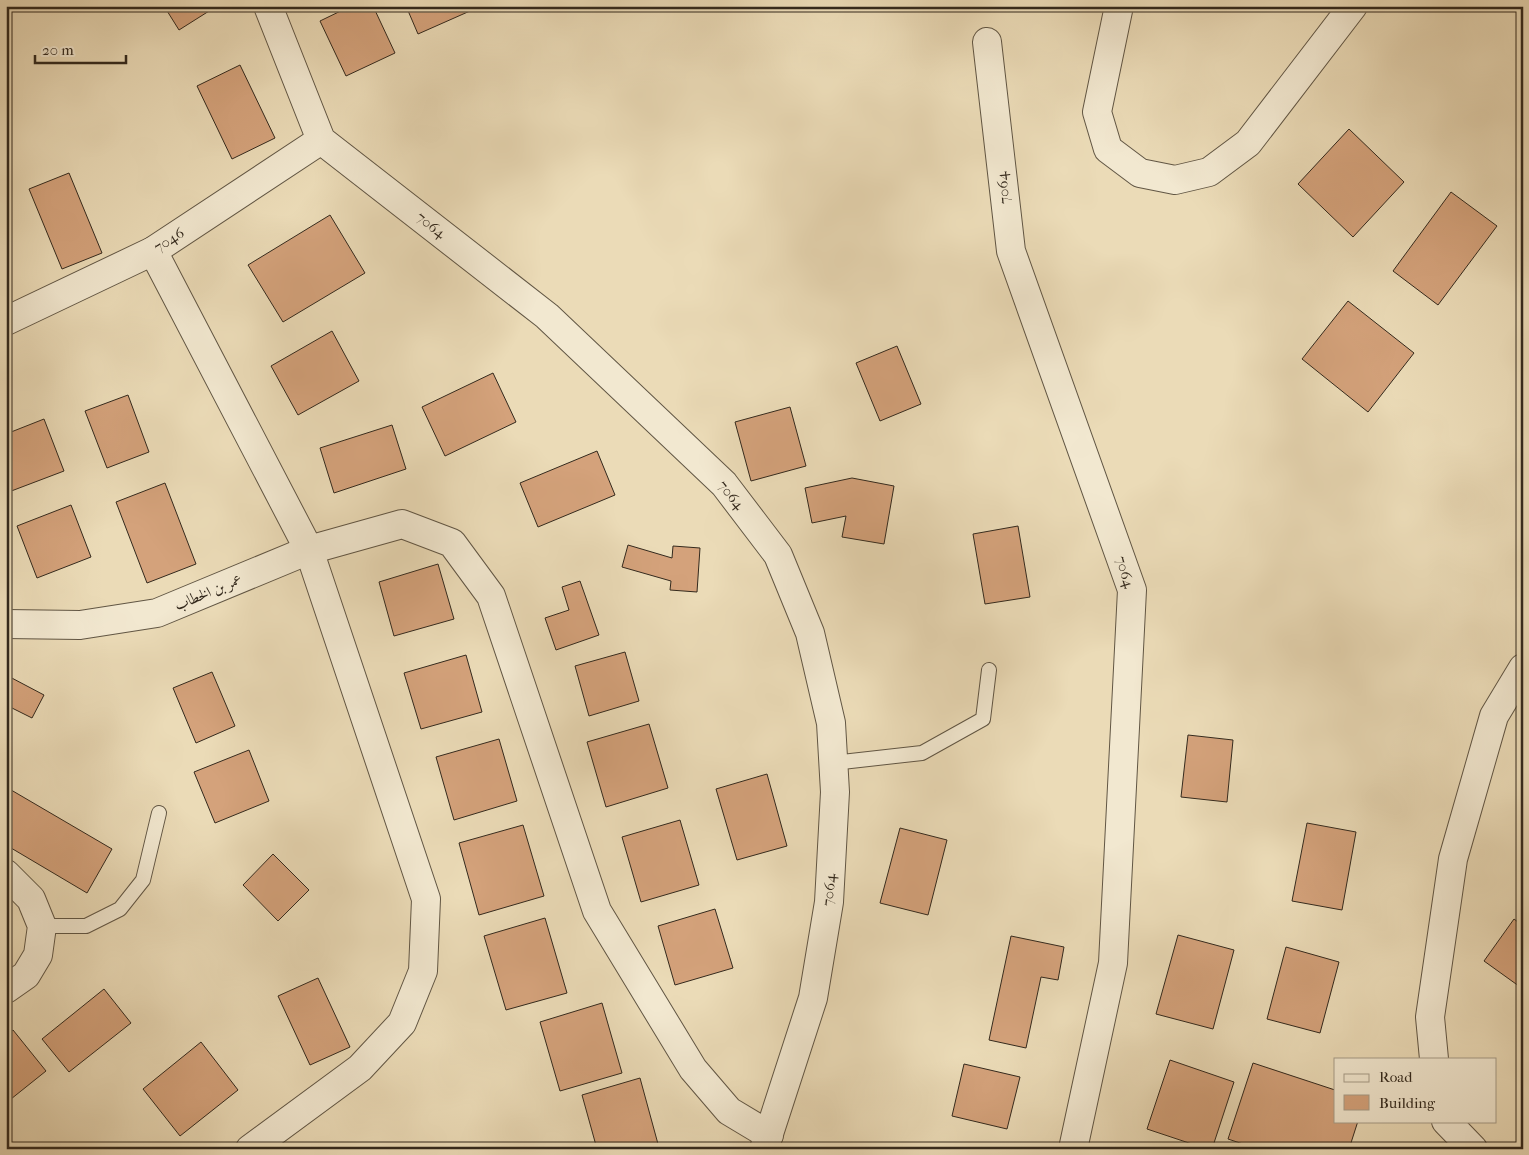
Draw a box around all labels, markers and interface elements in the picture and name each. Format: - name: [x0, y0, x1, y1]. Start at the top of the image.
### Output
- scale bar: [35, 32, 126, 64]
- text: 20 m: [42, 41, 74, 59]
- street label: 7064: [992, 170, 1014, 205]
- street label: 7064: [413, 208, 450, 243]
- street label: 7046: [151, 223, 188, 256]
- street label: 7064: [714, 477, 749, 514]
- street label: 7064: [1112, 554, 1139, 591]
- street label: عمر بن الخطاب: [171, 570, 245, 615]
- street label: 7064: [819, 872, 839, 907]
- legend: [1334, 1058, 1496, 1122]
- text: Road: [1379, 1068, 1413, 1086]
- text: Building: [1379, 1094, 1436, 1112]

